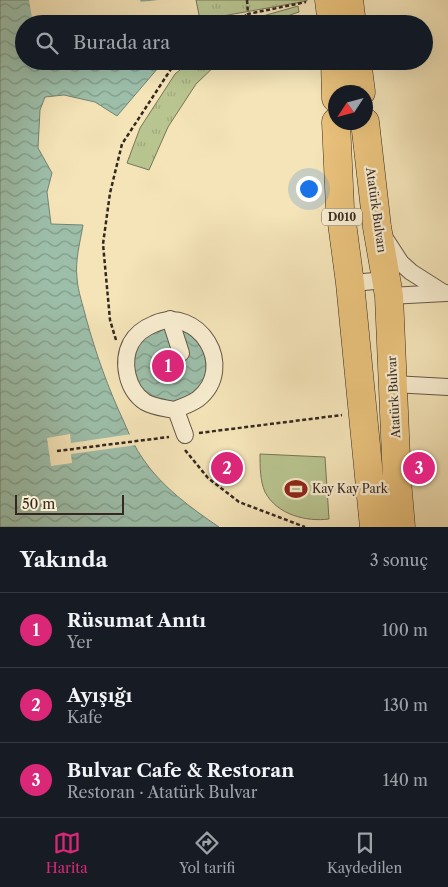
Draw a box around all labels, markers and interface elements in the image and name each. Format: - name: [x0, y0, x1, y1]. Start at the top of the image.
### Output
- search box: [15, 15, 433, 70]
- icon: search: [33, 29, 61, 57]
- text: Burada ara: [73, 31, 170, 54]
- north arrow: [328, 85, 373, 130]
- street label: Atatürk Bulvarı: [363, 165, 390, 254]
- your location: [296, 176, 322, 202]
- road number: D010: [322, 208, 362, 226]
- pin: 1: [152, 347, 184, 385]
- street label: Atatürk Bulvar: [384, 355, 403, 440]
- pin: 2: [211, 449, 243, 487]
- pin: 3: [403, 449, 435, 487]
- sports icon: Kay Kay Park: [283, 476, 309, 502]
- place label: Kay Kay Park: [312, 481, 389, 496]
- scale bar: [15, 492, 124, 515]
- text: 50 m: [22, 495, 55, 513]
- text: Yakında: [20, 547, 108, 572]
- text: 3 sonuç: [370, 550, 428, 570]
- text: Rüsumat Anıtı: [67, 609, 206, 632]
- text: 1: [32, 620, 40, 640]
- text: 100 m: [382, 620, 428, 640]
- text: Yer: [67, 632, 92, 652]
- text: Ayışığı: [67, 684, 132, 707]
- text: 2: [31, 695, 41, 715]
- text: 130 m: [383, 695, 428, 715]
- text: Kafe: [67, 707, 102, 727]
- text: Bulvar Cafe & Restoran: [67, 759, 294, 782]
- text: 3: [31, 770, 41, 790]
- text: 140 m: [383, 770, 428, 790]
- text: Restoran · Atatürk Bulvar: [67, 782, 257, 802]
- tab: Harita: [46, 829, 88, 877]
- tab: Yol tarifi: [179, 829, 235, 877]
- tab: Kaydedilen: [327, 829, 402, 877]

